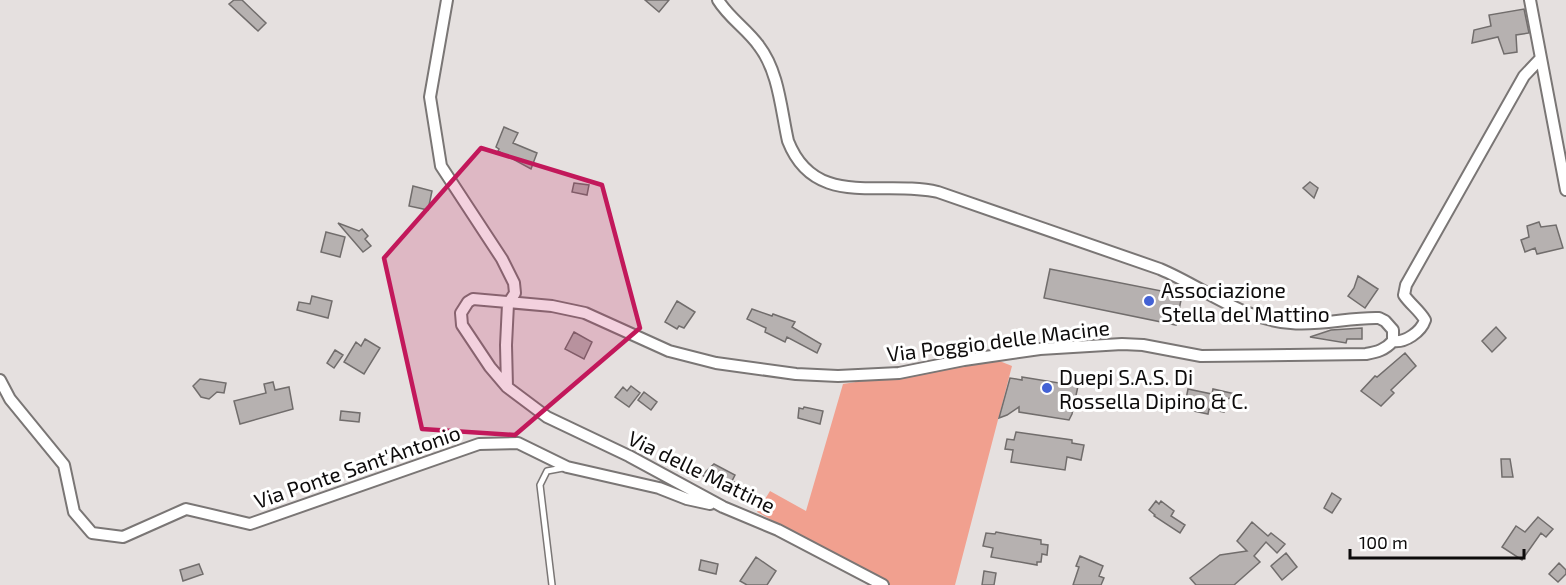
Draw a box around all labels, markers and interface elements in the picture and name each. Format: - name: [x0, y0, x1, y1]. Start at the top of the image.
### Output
- place label: Associazione Stella del Mattino: [1161, 277, 1330, 326]
- marker: Associazione Stella del Mattino: [1142, 294, 1156, 308]
- street label: Via Poggio delle Macine: [885, 314, 1111, 366]
- place label: Duepi S.A.S. Di Rossella Dipino & C.: [1059, 364, 1248, 413]
- marker: Duepi S.A.S. Di Rossella Dipino & C.: [1040, 381, 1054, 395]
- street label: Via Ponte Sant'Antonio: [251, 419, 463, 513]
- street label: Via delle Mattine: [624, 425, 780, 517]
- scale bar: [1350, 522, 1524, 560]
- text: 100 m: [1359, 531, 1408, 553]

